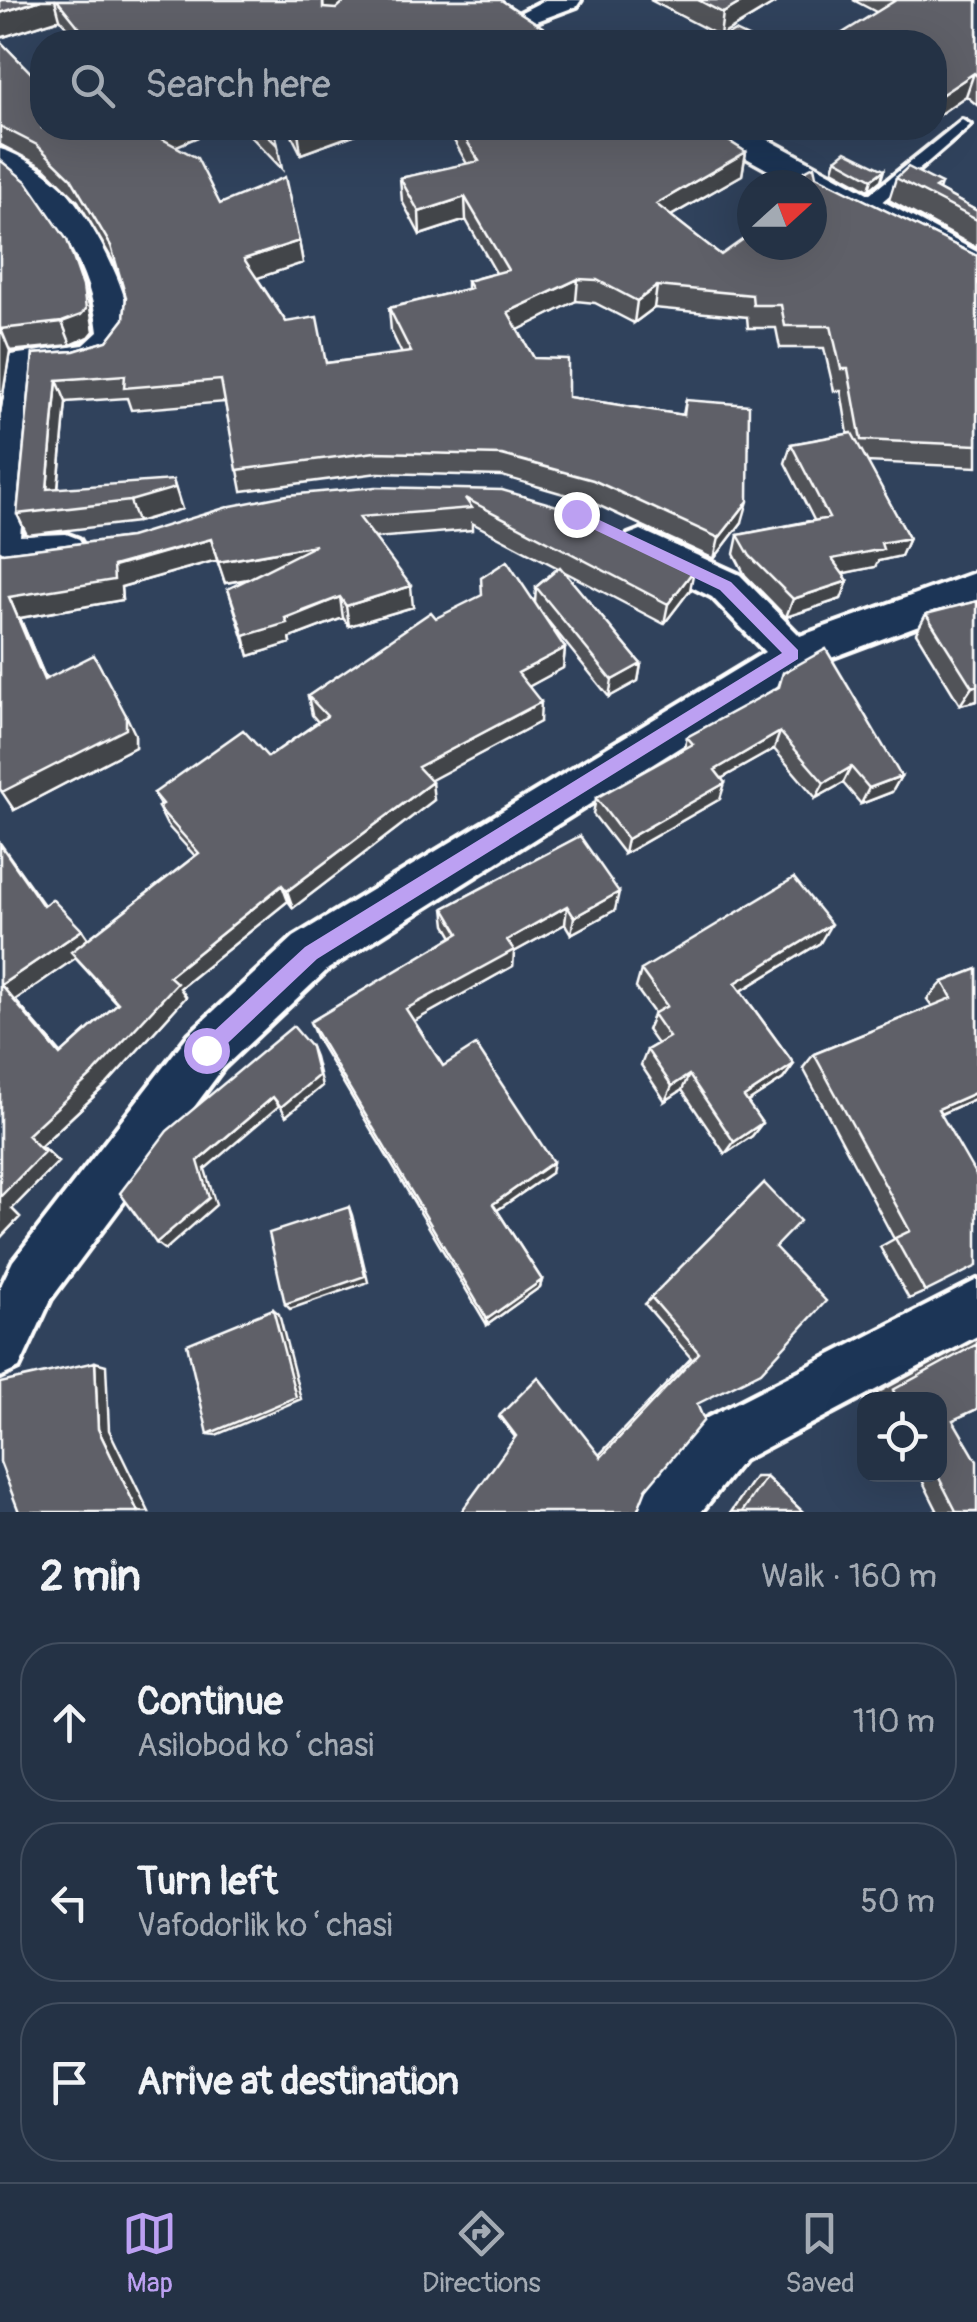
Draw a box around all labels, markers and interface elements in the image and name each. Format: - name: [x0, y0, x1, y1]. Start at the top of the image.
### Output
- search box: [30, 30, 947, 140]
- icon: search: [65, 58, 120, 113]
- text: Search here: [145, 61, 331, 109]
- north arrow: [737, 170, 827, 260]
- route end: [554, 492, 600, 538]
- route start: [184, 1028, 230, 1074]
- map controls: [857, 1392, 947, 1482]
- button: locate: [857, 1392, 947, 1482]
- text: 2 min: [40, 1551, 141, 1603]
- text: Walk · 160 m: [761, 1557, 937, 1597]
- text: Continue: [137, 1678, 283, 1726]
- icon: ahead: [42, 1695, 97, 1750]
- text: 110 m: [853, 1702, 935, 1742]
- text: Asilobod koʻchasi: [137, 1726, 374, 1766]
- text: Turn left: [137, 1858, 278, 1906]
- icon: left: [42, 1875, 97, 1930]
- text: 50 m: [860, 1882, 935, 1922]
- text: Vafodorlik koʻchasi: [137, 1906, 392, 1946]
- icon: arrive: [42, 2055, 97, 2110]
- text: Arrive at destination: [137, 2058, 459, 2106]
- tab: Map: [122, 2206, 177, 2301]
- tab: Directions: [422, 2206, 541, 2301]
- tab: Saved: [785, 2206, 855, 2301]

